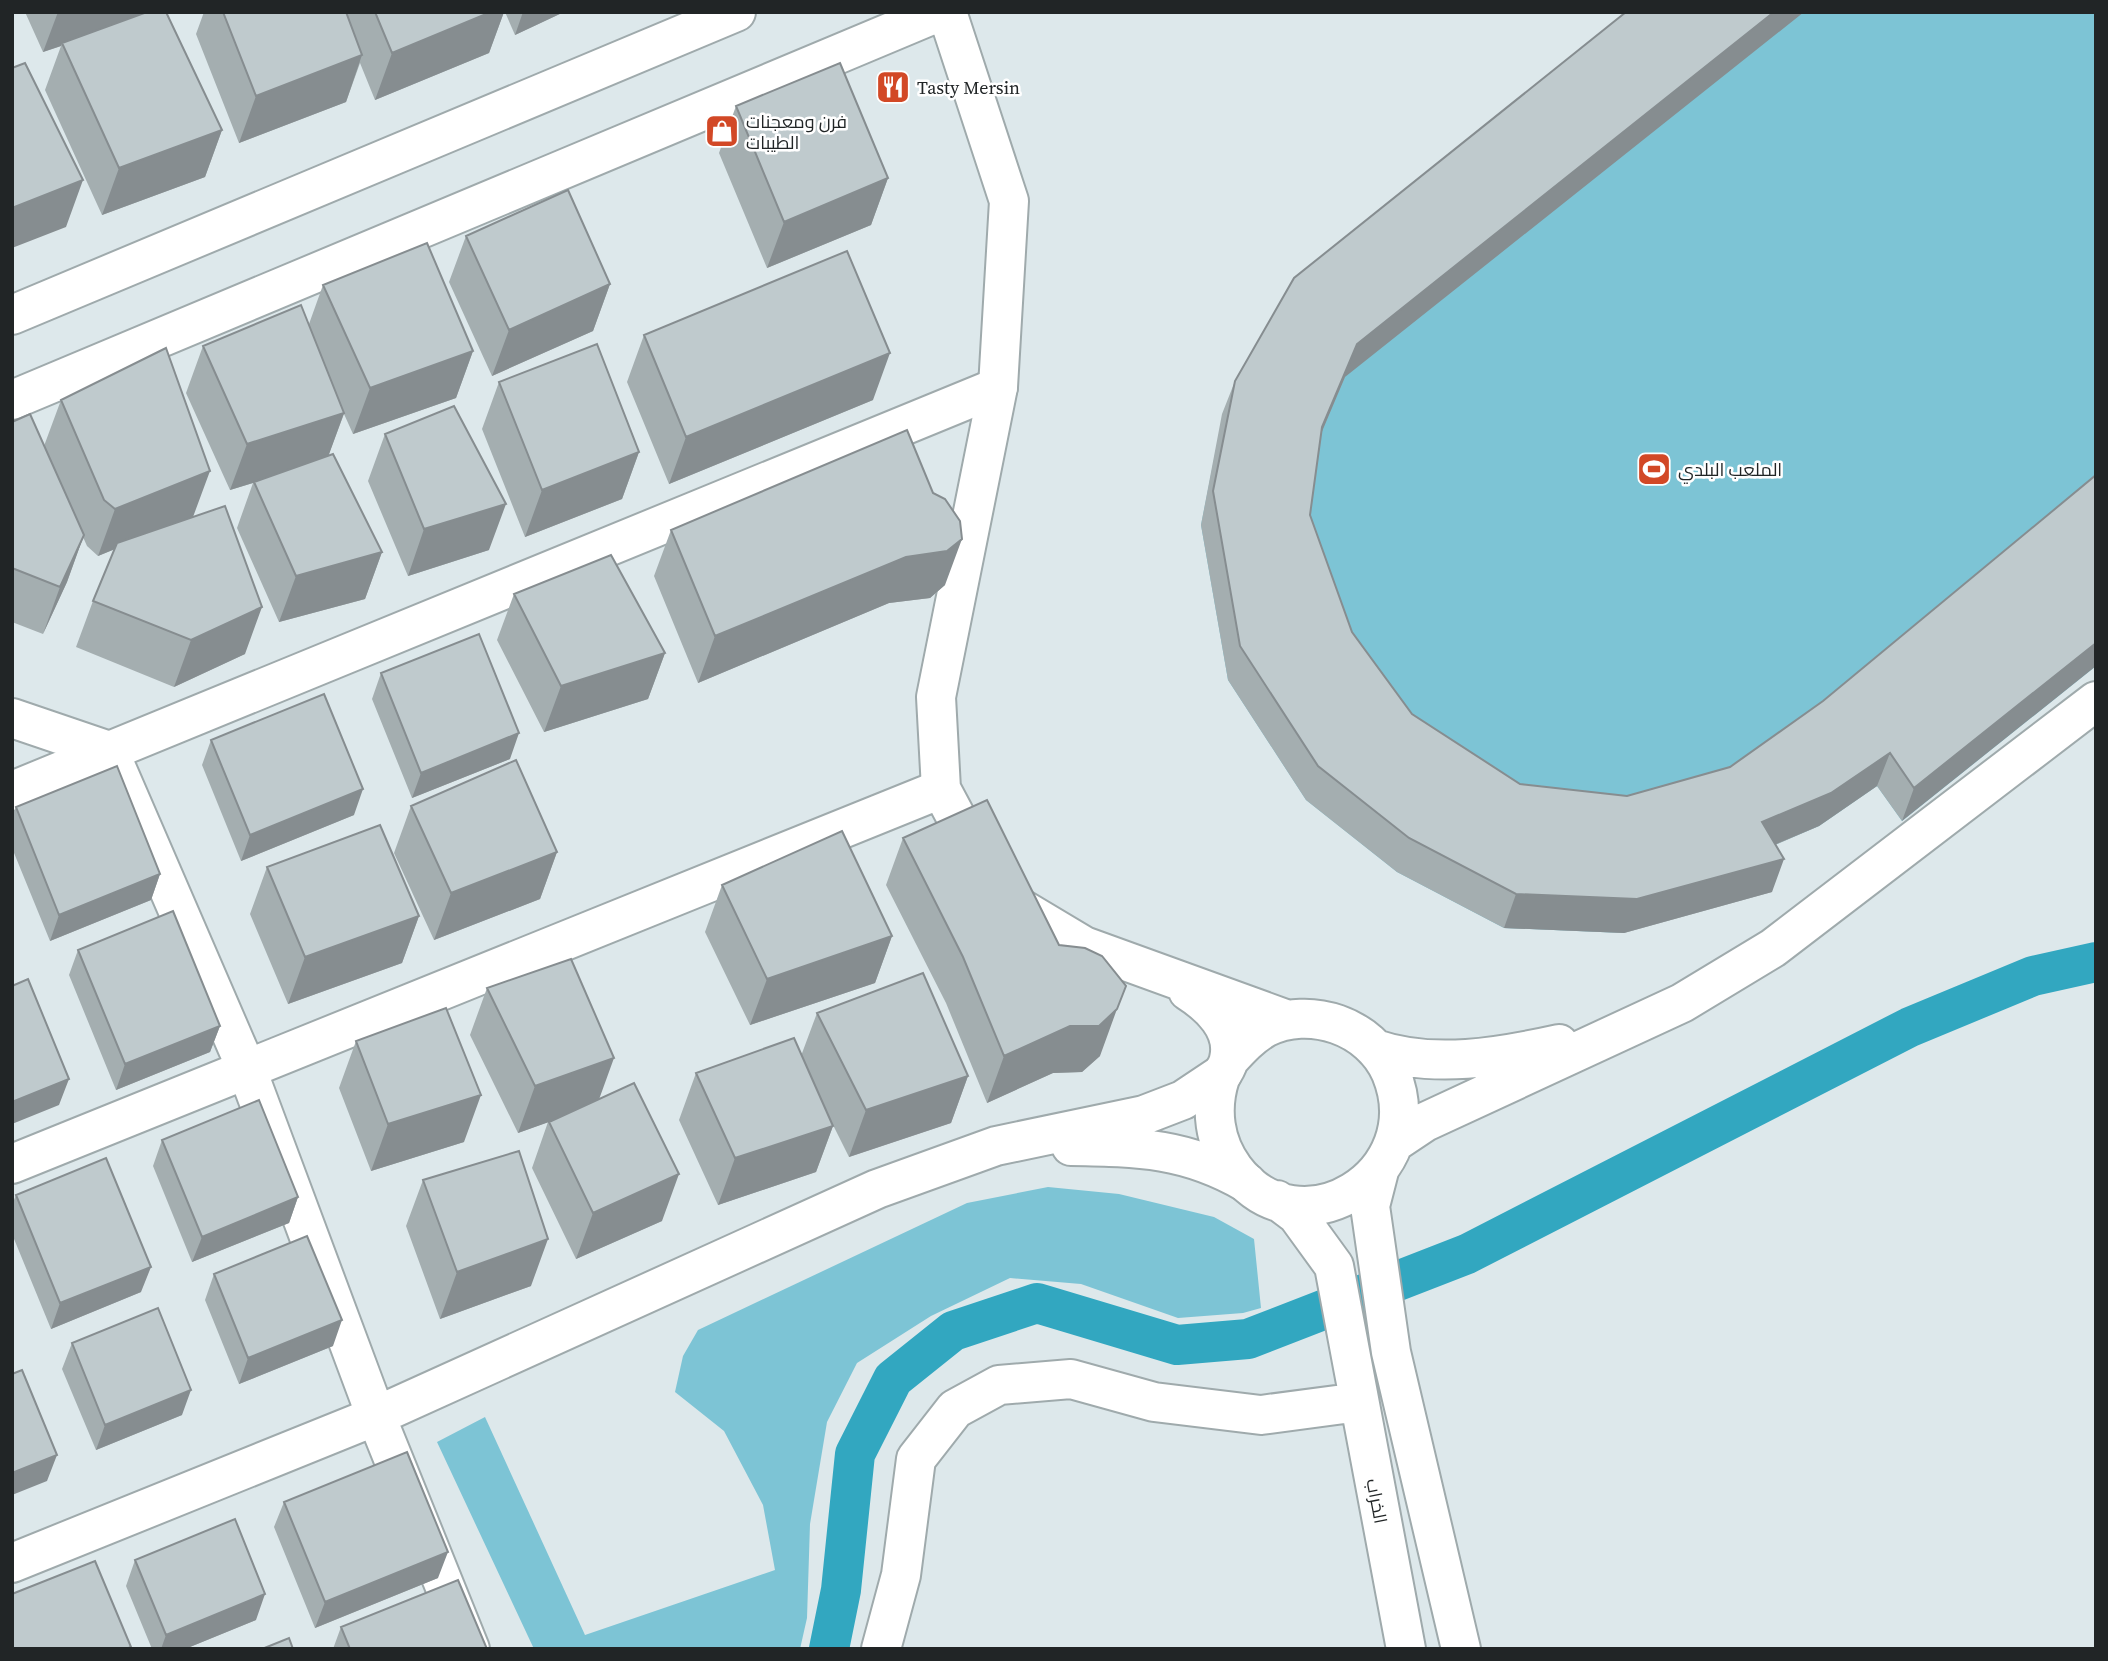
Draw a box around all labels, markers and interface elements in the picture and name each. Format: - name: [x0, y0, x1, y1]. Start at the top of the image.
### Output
- restaurant icon: Tasty Mersin: [874, 68, 912, 106]
- place label: Tasty Mersin: [917, 75, 1020, 100]
- place label: فرن ومعجنات الطيبات: [746, 109, 847, 155]
- shop icon: فرن ومعجنات الطيبات: [703, 112, 741, 150]
- sports icon: الملعب البلدي: [1635, 450, 1673, 488]
- place label: الملعب البلدي: [1678, 457, 1782, 484]
- street label: الخراب: [1360, 1476, 1394, 1526]

